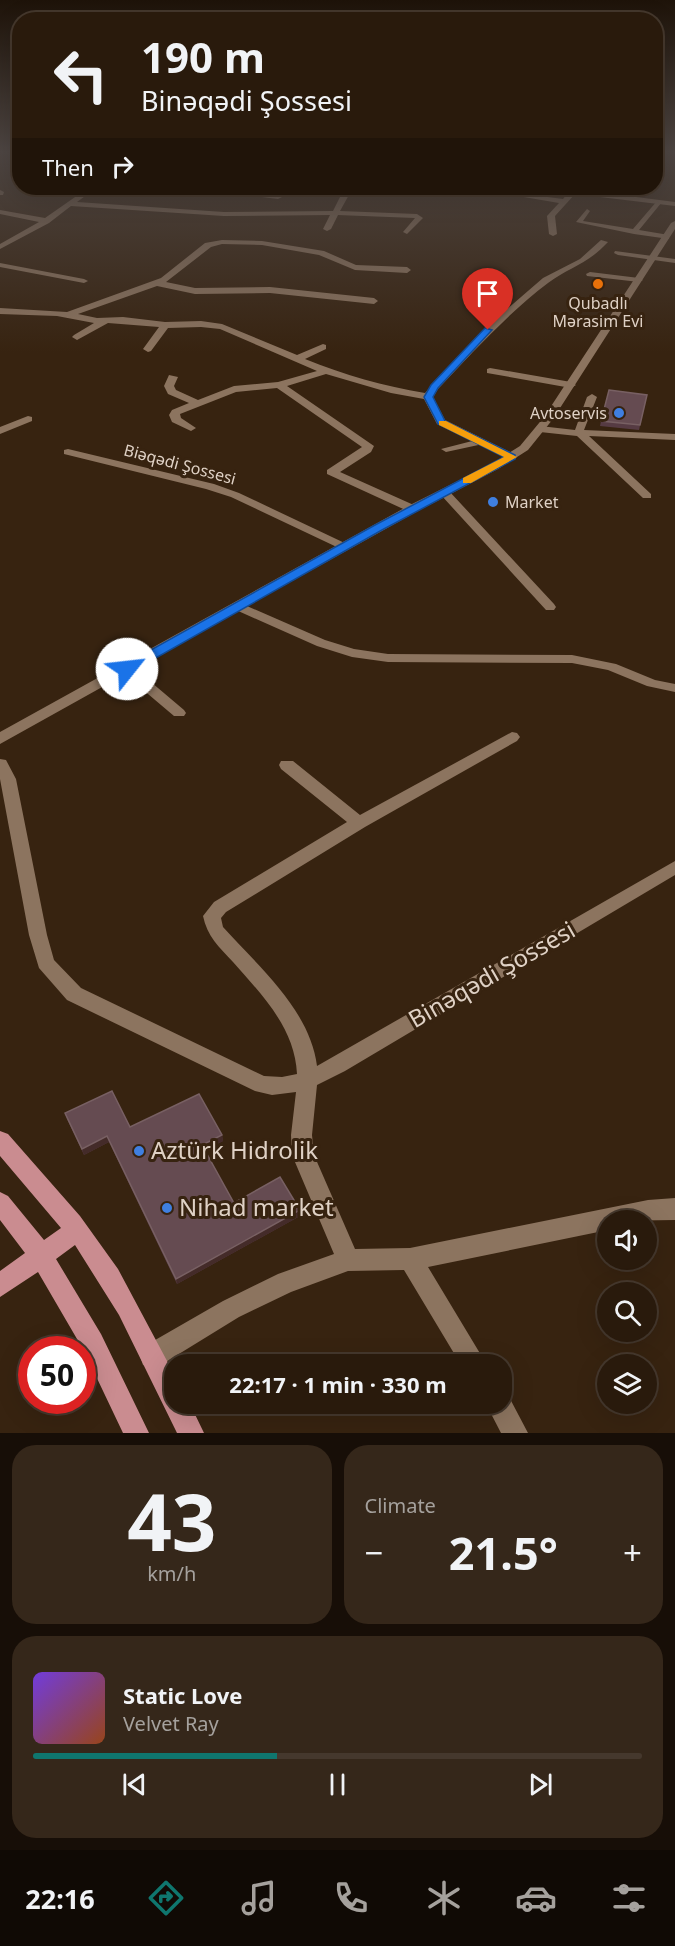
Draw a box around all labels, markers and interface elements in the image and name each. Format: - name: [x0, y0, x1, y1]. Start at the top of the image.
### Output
- text: 190 m: [141, 28, 265, 85]
- icon: left: [42, 36, 120, 114]
- text: Binəqədi Şossesi: [141, 82, 352, 119]
- icon: right: [106, 150, 139, 183]
- text: Then: [42, 152, 94, 182]
- pin: [462, 268, 513, 330]
- icon: arrive: [471, 277, 504, 310]
- marker: Qubadlı Mərasim Evi: [591, 277, 605, 291]
- place label: Qubadlı Mərasim Evi: [553, 292, 643, 332]
- place label: Avtoservis: [530, 402, 607, 424]
- marker: Avtoservis: [612, 406, 626, 420]
- street label: Biəqədi Şossesi: [122, 438, 238, 490]
- place label: Market: [505, 491, 559, 513]
- marker: Market: [486, 495, 500, 509]
- position arrow: [95, 637, 159, 701]
- street label: Binəqədi Şossesi: [402, 913, 581, 1035]
- place label: Aztürk Hidrolik: [151, 1133, 318, 1166]
- marker: Aztürk Hidrolik: [132, 1144, 146, 1158]
- place label: Nihad market: [179, 1190, 334, 1223]
- marker: Nihad market: [160, 1201, 174, 1215]
- map controls: [597, 1210, 657, 1414]
- button: sound: [597, 1210, 657, 1270]
- button: search: [597, 1282, 657, 1342]
- speed limit sign: 50: [18, 1336, 96, 1414]
- button: layers: [597, 1354, 657, 1414]
- text: 22:17 · 1 min · 330 m: [229, 1369, 447, 1399]
- text: 43: [127, 1468, 216, 1574]
- text: Climate: [365, 1492, 436, 1519]
- text: 21.5°: [449, 1522, 558, 1583]
- text: −: [365, 1530, 383, 1575]
- text: +: [623, 1530, 642, 1575]
- text: km/h: [147, 1560, 196, 1587]
- text: Static Love: [123, 1680, 242, 1710]
- text: Velvet Ray: [123, 1710, 219, 1737]
- icon: previous: [118, 1768, 151, 1801]
- icon: pause: [321, 1768, 354, 1801]
- icon: next: [524, 1768, 557, 1801]
- icon: directions: [145, 1877, 187, 1919]
- icon: music: [238, 1877, 280, 1919]
- icon: phone: [330, 1877, 372, 1919]
- icon: climate: [423, 1877, 465, 1919]
- icon: car: [515, 1877, 557, 1919]
- icon: filters: [608, 1877, 650, 1919]
- text: 22:16: [25, 1880, 95, 1917]

